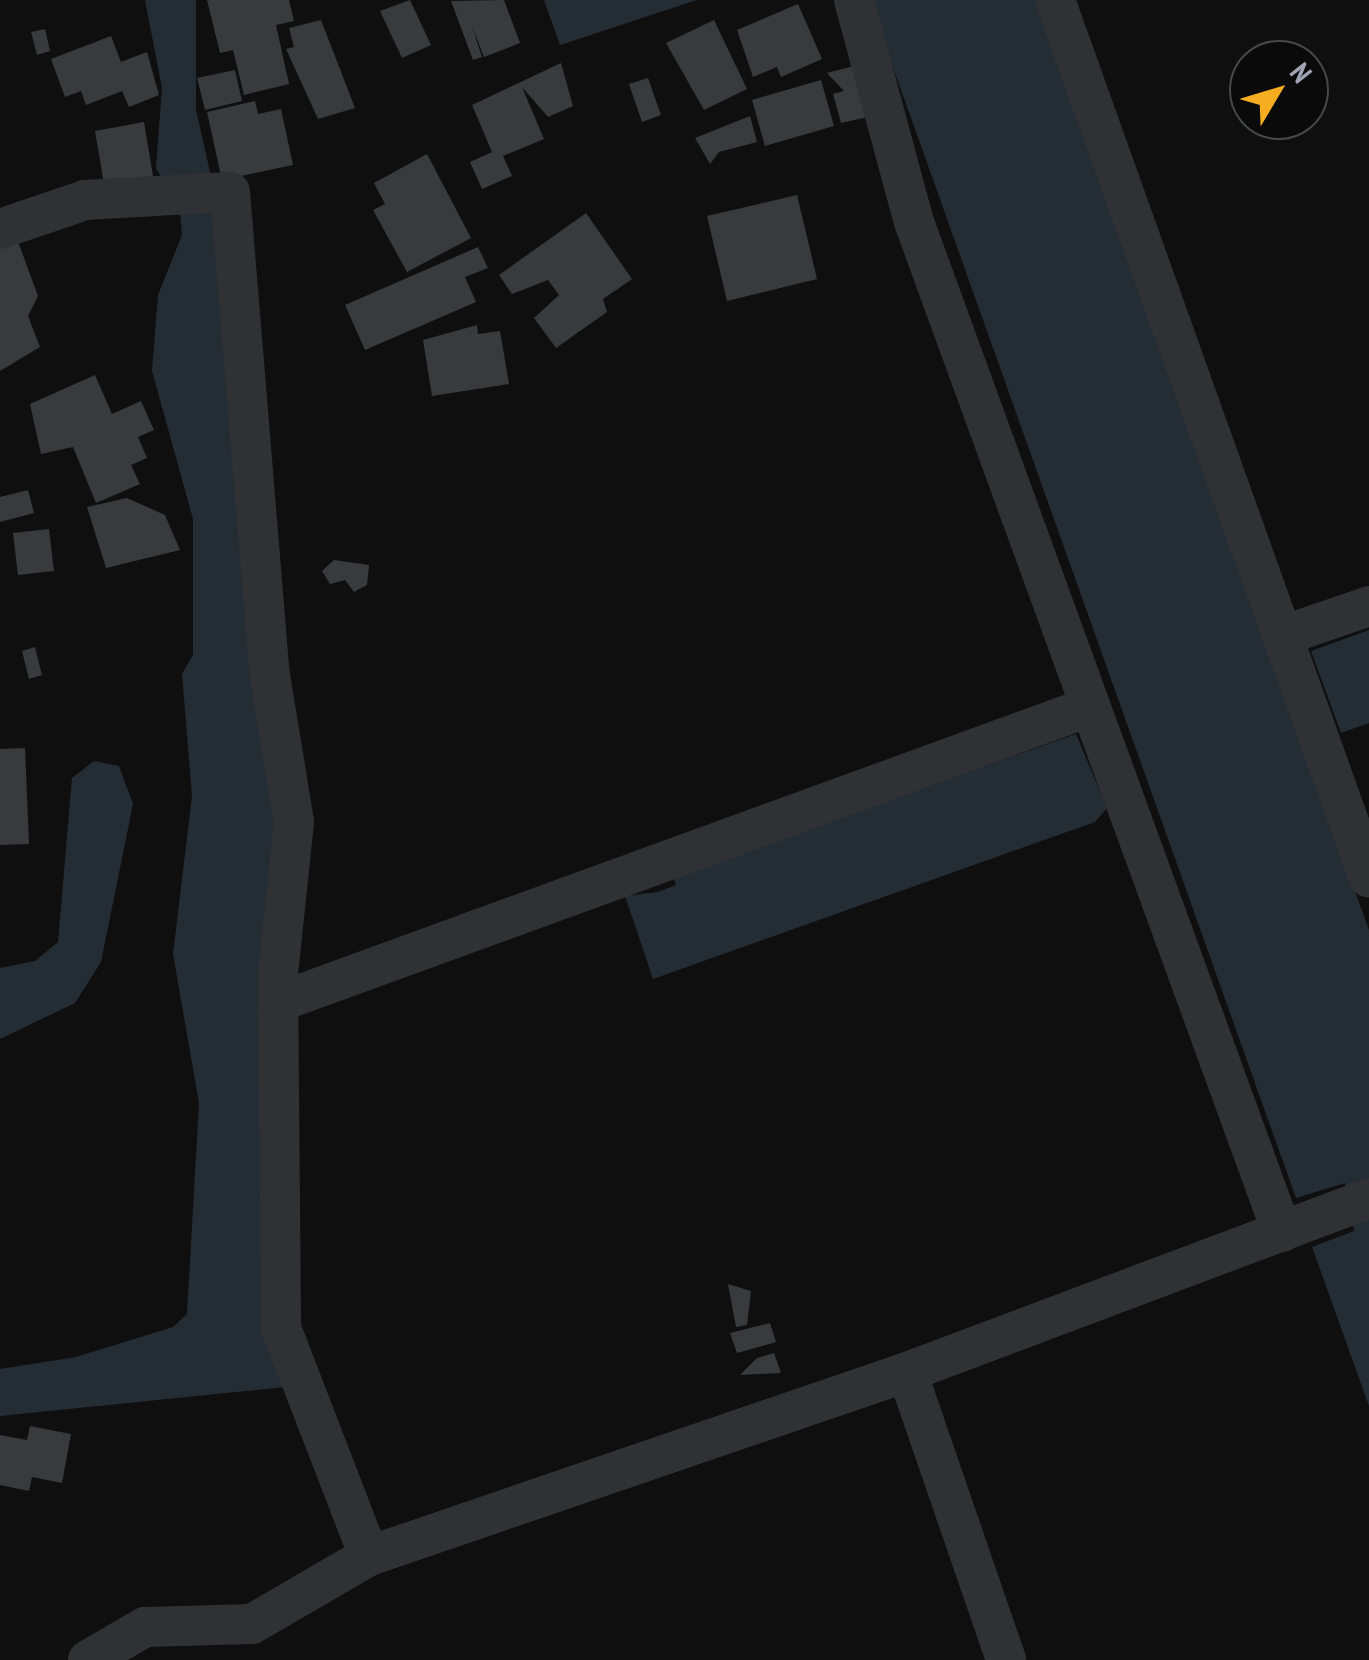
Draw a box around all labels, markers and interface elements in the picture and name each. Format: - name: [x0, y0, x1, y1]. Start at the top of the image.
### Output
- north arrow: [1229, 40, 1329, 140]
- text: N: [1282, 55, 1321, 90]

